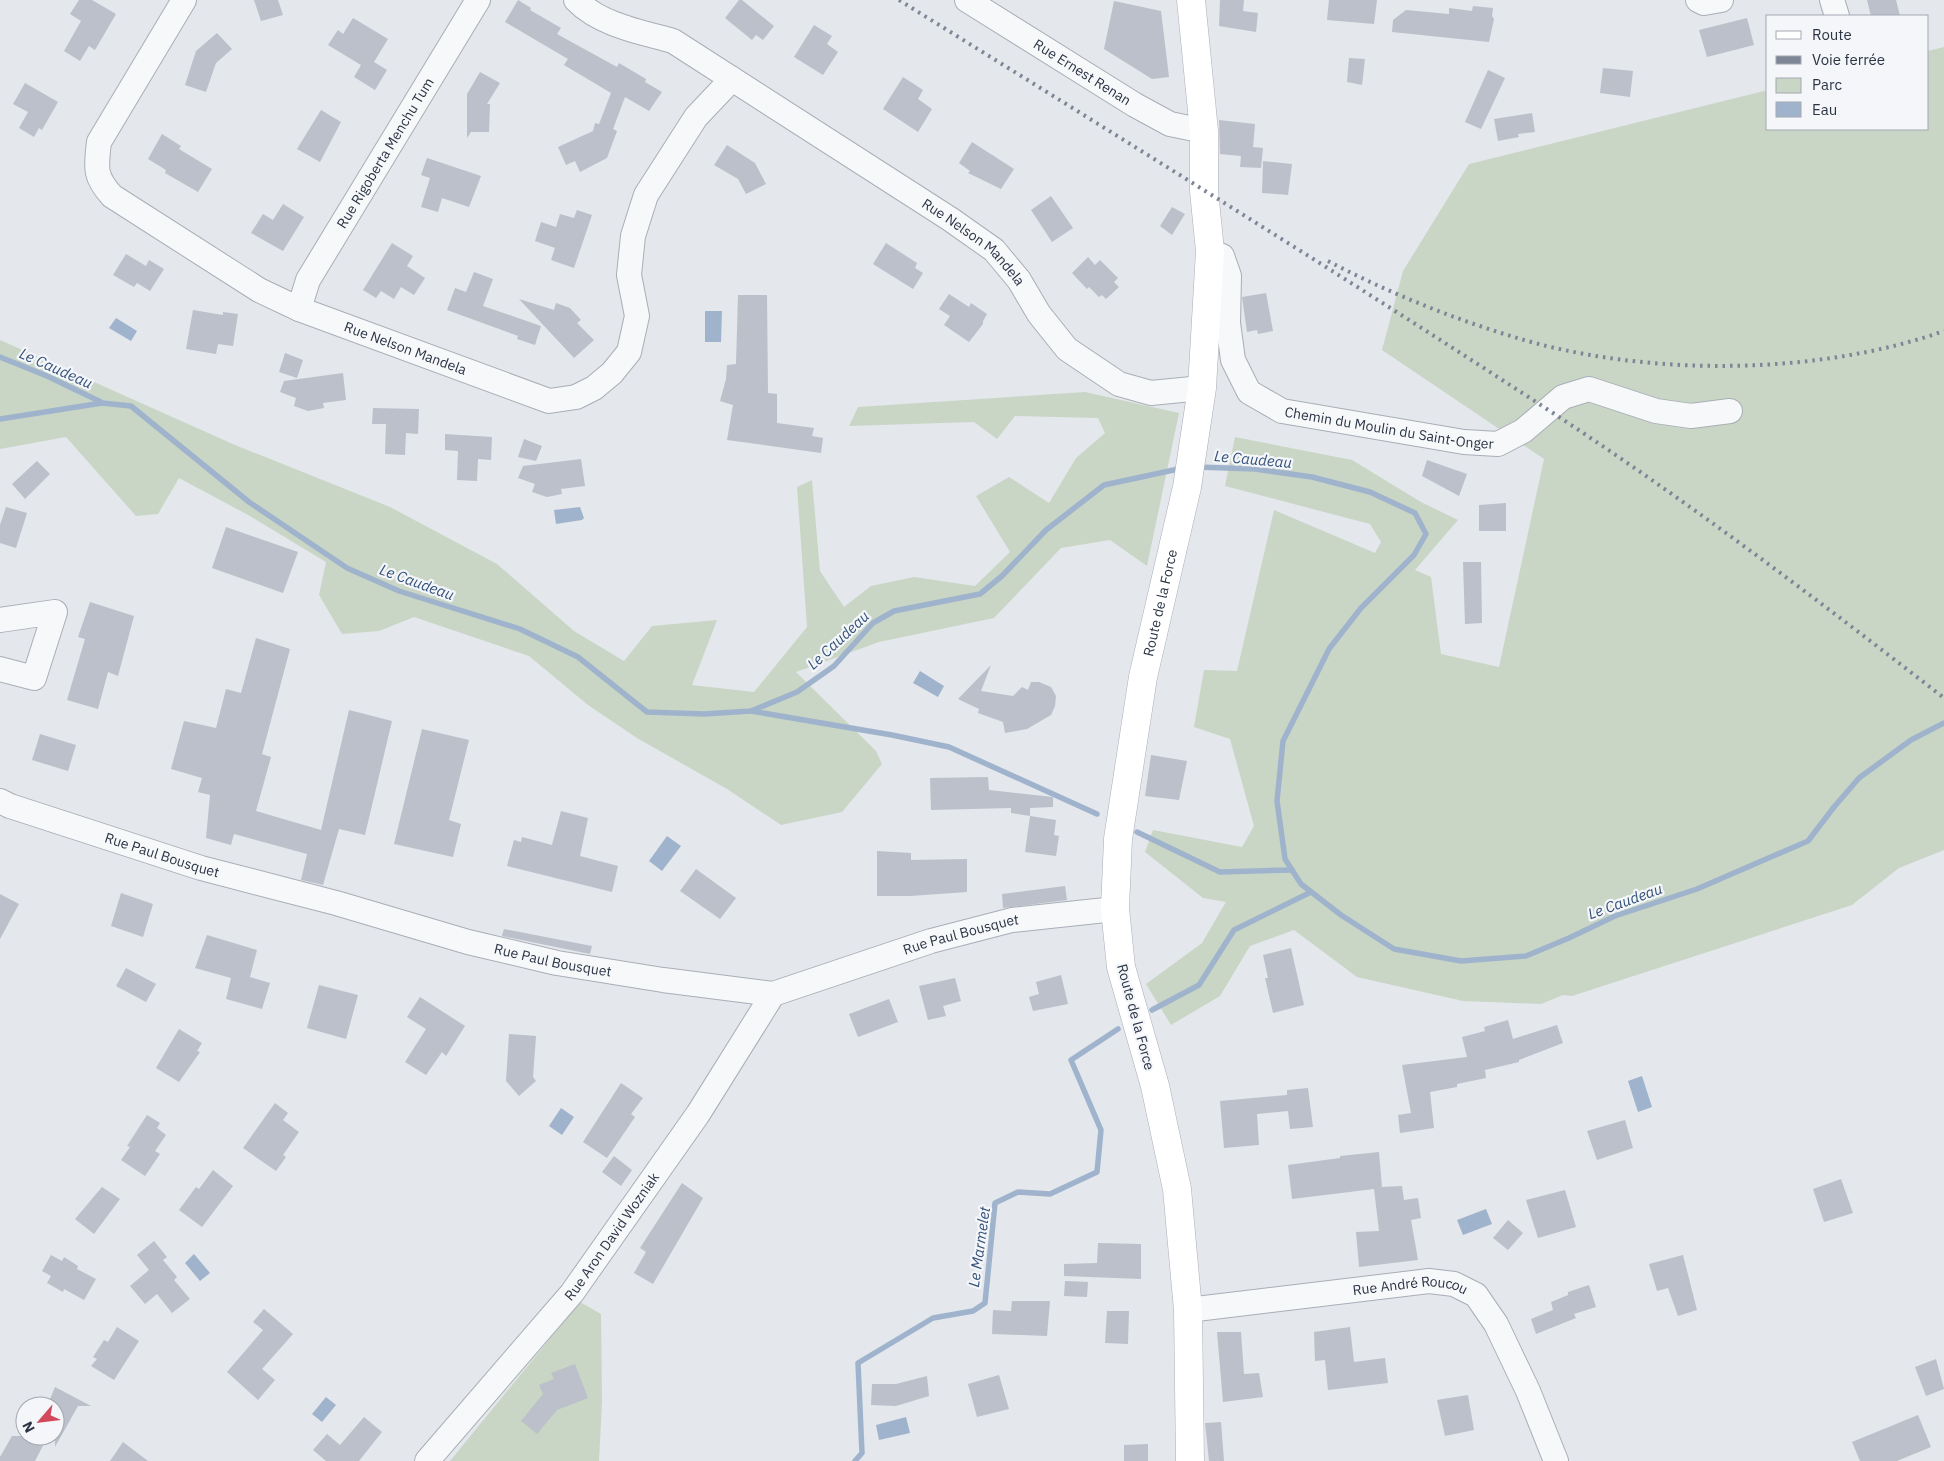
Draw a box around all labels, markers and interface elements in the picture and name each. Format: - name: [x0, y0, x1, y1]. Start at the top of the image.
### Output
- legend: [1766, 15, 1929, 130]
- text: Route: [1812, 25, 1852, 44]
- street label: Rue Ernest Renan: [1030, 35, 1134, 109]
- text: Voie ferrée: [1812, 50, 1885, 69]
- street label: Rue Rigoberta Menchu Tum: [333, 74, 438, 232]
- text: Parc: [1812, 75, 1842, 94]
- text: Eau: [1812, 100, 1837, 119]
- street label: Rue Nelson Mandela: [919, 194, 1029, 289]
- street label: Rue Nelson Mandela: [342, 317, 470, 379]
- water label: Le Caudeau: [17, 343, 95, 393]
- street label: Chemin du Moulin du Saint-Onger: [1283, 403, 1494, 453]
- water label: Le Caudeau: [1213, 446, 1293, 472]
- street label: Route de la Force: [1139, 547, 1181, 658]
- water label: Le Caudeau: [377, 560, 457, 604]
- water label: Le Caudeau: [803, 606, 873, 674]
- street label: Rue Paul Bousquet: [102, 828, 221, 881]
- water label: Le Caudeau: [1585, 879, 1665, 923]
- street label: Rue Paul Bousquet: [901, 910, 1020, 959]
- street label: Rue Paul Bousquet: [492, 939, 613, 981]
- street label: Route de la Force: [1113, 962, 1159, 1072]
- street label: Rue Aron David Wozniak: [560, 1168, 663, 1304]
- water label: Le Marmelet: [964, 1204, 994, 1288]
- street label: Rue André Roucou: [1352, 1272, 1471, 1299]
- north arrow: [15, 1396, 65, 1446]
- text: N: [18, 1418, 39, 1436]

